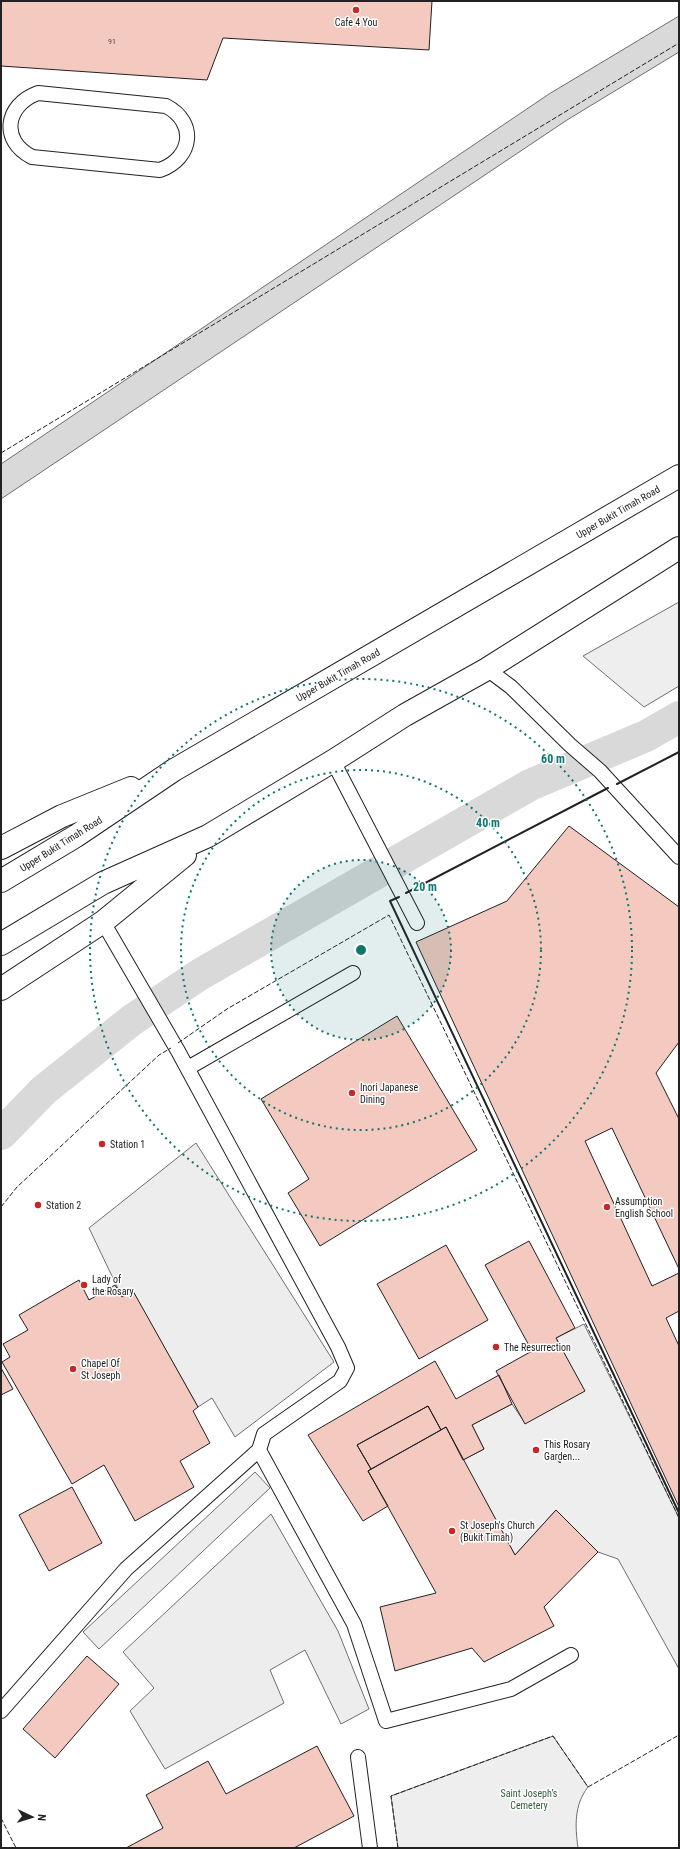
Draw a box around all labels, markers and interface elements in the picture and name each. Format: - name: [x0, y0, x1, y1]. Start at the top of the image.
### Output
- marker: Cafe 4 You: [351, 5, 361, 15]
- place label: Cafe 4 You: [335, 17, 377, 28]
- house number: 91: [108, 37, 116, 46]
- street label: Upper Bukit Timah Road: [574, 484, 662, 540]
- street label: Upper Bukit Timah Road: [294, 647, 382, 703]
- text: 60 m: [541, 752, 565, 766]
- street label: Upper Bukit Timah Road: [18, 814, 104, 874]
- text: 40 m: [476, 816, 500, 830]
- text: 20 m: [413, 880, 437, 894]
- centre of rings: [354, 943, 368, 957]
- place label: Inori Japanese Dining: [360, 1082, 418, 1105]
- marker: Inori Japanese Dining: [347, 1088, 357, 1098]
- marker: Station 1: [97, 1139, 107, 1149]
- place label: Station 1: [110, 1139, 145, 1150]
- place label: Assumption English School: [615, 1196, 673, 1219]
- marker: Station 2: [33, 1200, 43, 1210]
- place label: Station 2: [46, 1200, 81, 1211]
- marker: Assumption English School: [602, 1202, 612, 1212]
- place label: Lady of the Rosary: [92, 1274, 134, 1297]
- marker: Lady of the Rosary: [79, 1280, 89, 1290]
- marker: The Resurrection: [491, 1342, 501, 1352]
- place label: The Resurrection: [504, 1342, 571, 1353]
- place label: Chapel Of St Joseph: [81, 1358, 121, 1381]
- marker: Chapel Of St Joseph: [68, 1364, 78, 1374]
- place label: This Rosary Garden...: [544, 1439, 590, 1462]
- marker: This Rosary Garden...: [531, 1445, 541, 1455]
- place label: St Joseph's Church (Bukit Timah): [460, 1520, 535, 1544]
- marker: St Joseph's Church (Bukit Timah): [447, 1526, 457, 1536]
- park label: Saint Joseph’s Cemetery: [501, 1788, 558, 1811]
- north arrow: [12, 1797, 52, 1837]
- text: N: [35, 1814, 48, 1822]

